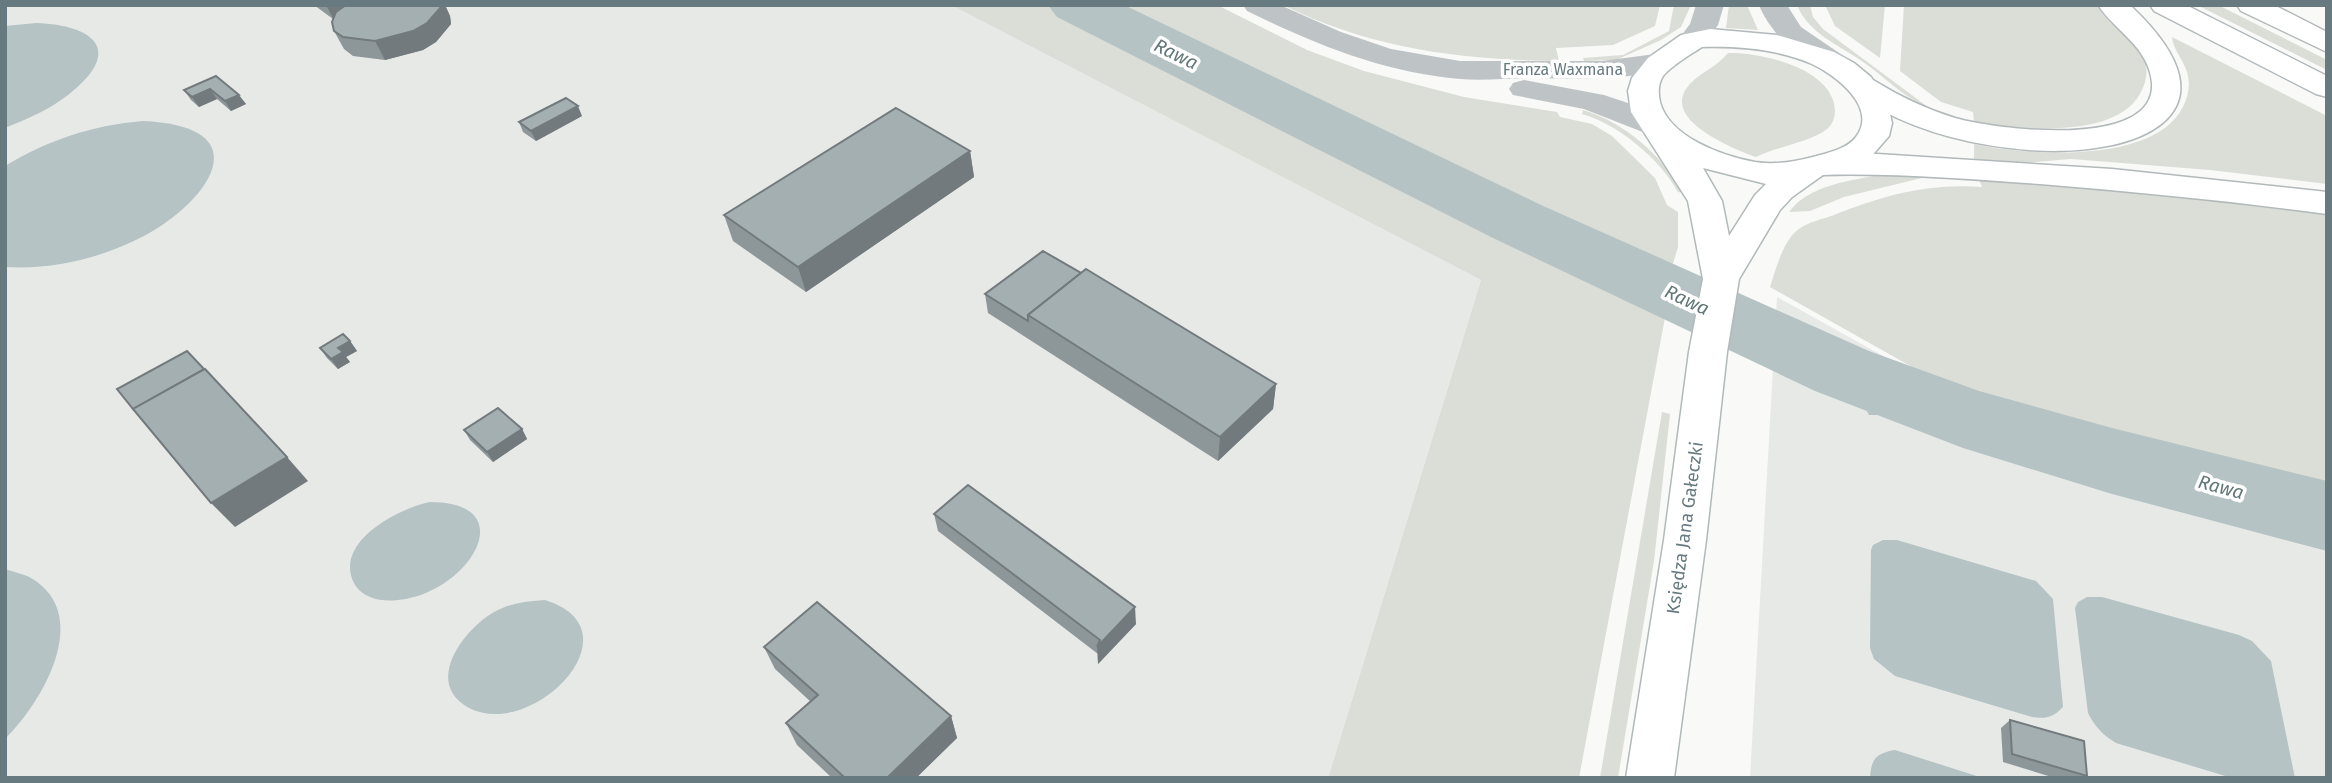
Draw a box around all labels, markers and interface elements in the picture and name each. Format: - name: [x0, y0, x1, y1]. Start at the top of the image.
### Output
- water label: Rawa: [1150, 34, 1202, 74]
- street label: Franza Waxmana: [1503, 60, 1623, 79]
- water label: Rawa: [1661, 280, 1713, 320]
- street label: Księdza Jana Gałeczki: [1662, 440, 1708, 616]
- water label: Rawa: [2196, 470, 2246, 504]

